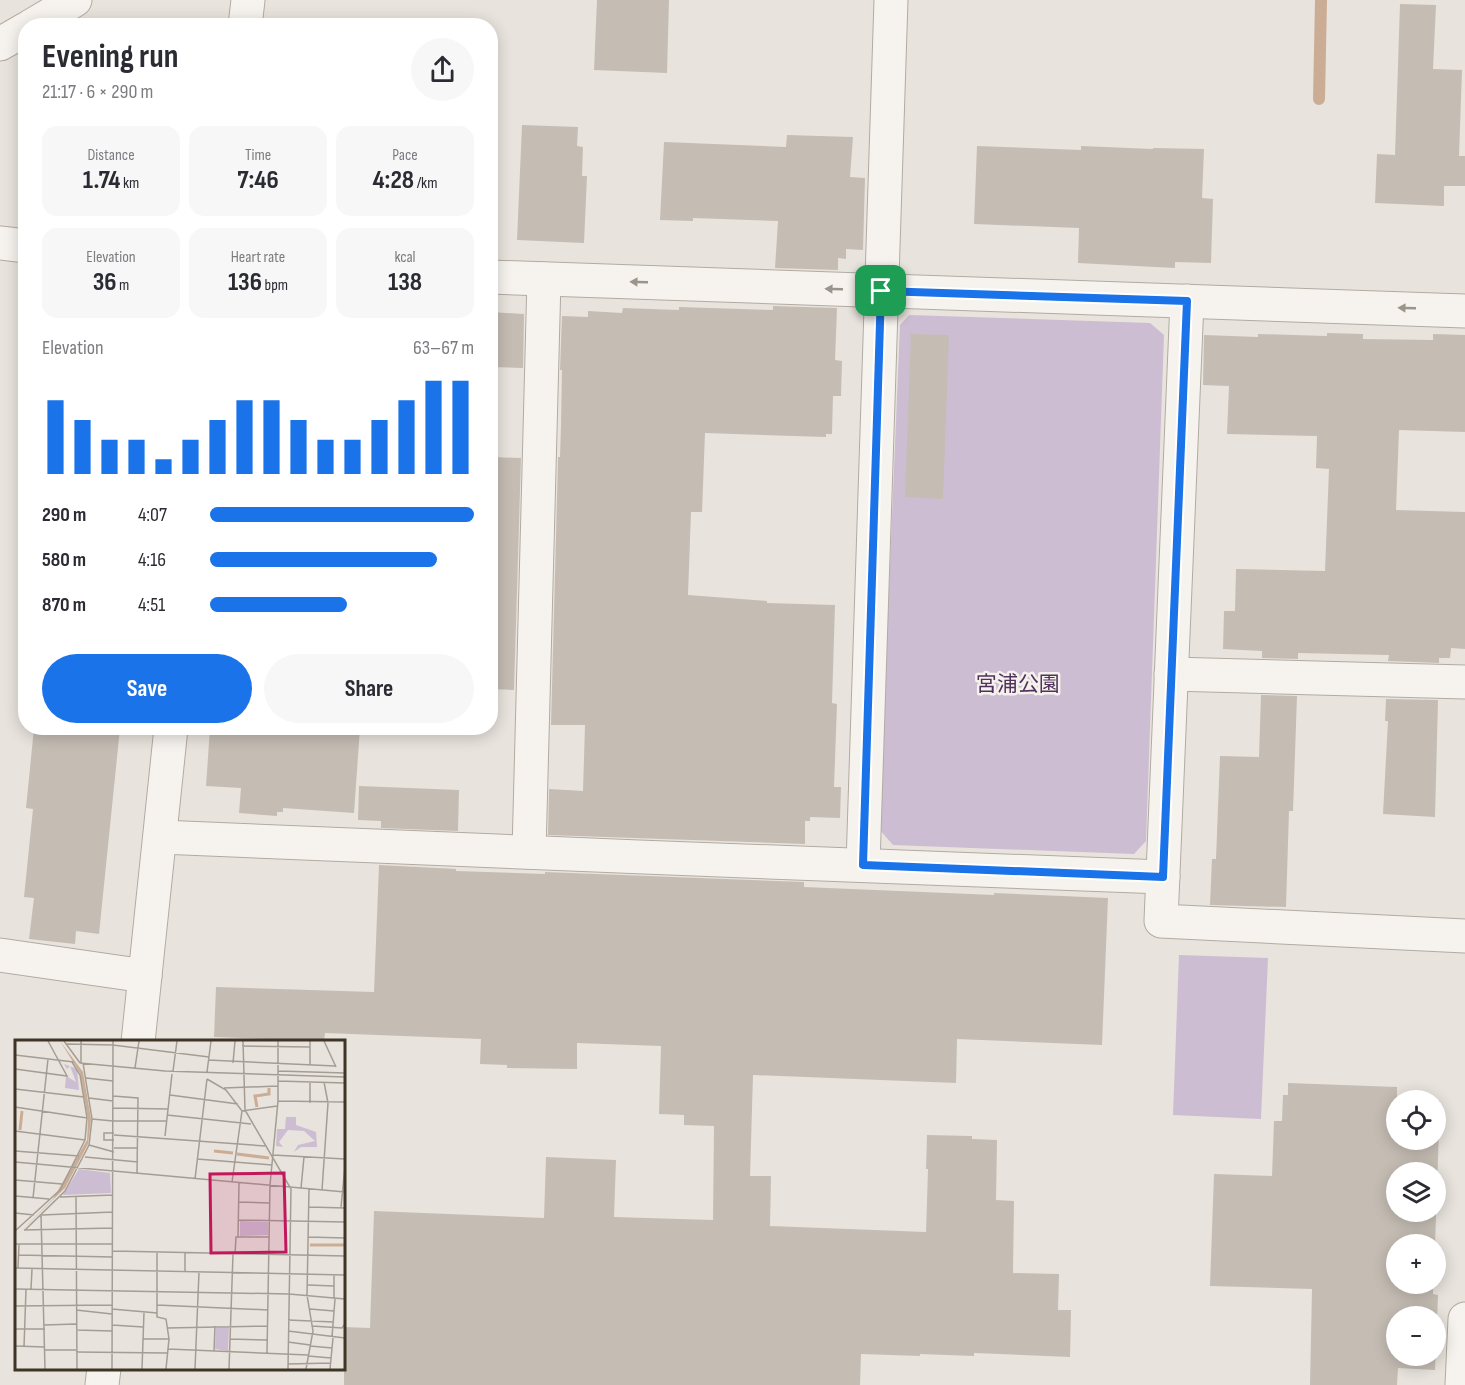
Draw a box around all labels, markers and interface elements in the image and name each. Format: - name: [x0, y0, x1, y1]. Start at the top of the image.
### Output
- text: Evening run: [42, 37, 178, 77]
- button: share: [411, 38, 474, 101]
- text: 21:17 · 6 × 290 m: [42, 80, 153, 104]
- text: Distance: [87, 146, 135, 165]
- text: Time: [245, 146, 271, 165]
- text: Pace: [392, 146, 418, 165]
- text: 1.74: [83, 165, 120, 196]
- text: 7:46: [237, 165, 279, 196]
- text: 4:28: [373, 165, 414, 196]
- text: km: [120, 174, 139, 193]
- text: /km: [414, 174, 437, 193]
- text: Elevation: [86, 248, 136, 267]
- text: Heart rate: [231, 248, 285, 267]
- text: kcal: [394, 248, 416, 267]
- pin: [855, 265, 906, 316]
- text: 36: [93, 267, 117, 298]
- text: 136: [228, 267, 262, 298]
- text: 138: [388, 267, 422, 298]
- icon: arrive: [864, 274, 897, 307]
- text: m: [117, 276, 129, 295]
- text: bpm: [262, 276, 288, 295]
- one-way arrow: [629, 278, 648, 287]
- one-way arrow: [824, 284, 843, 294]
- one-way arrow: [1397, 304, 1416, 313]
- text: Elevation: [42, 336, 104, 360]
- text: 63–67 m: [413, 336, 474, 360]
- text: 290 m: [42, 503, 86, 527]
- text: 4:07: [138, 503, 167, 527]
- text: 580 m: [42, 548, 86, 572]
- text: 4:16: [138, 548, 166, 572]
- text: 870 m: [42, 593, 86, 617]
- text: 4:51: [138, 593, 165, 617]
- button: Save: [42, 654, 252, 723]
- button: Share: [264, 654, 474, 723]
- park label: 宮浦公園: [976, 672, 1060, 697]
- inset map: [15, 1040, 345, 1370]
- map controls: [1386, 1090, 1446, 1366]
- button: locate: [1386, 1090, 1446, 1150]
- button: layers: [1386, 1162, 1446, 1222]
- button: +: [1386, 1234, 1446, 1294]
- button: −: [1386, 1306, 1446, 1366]

